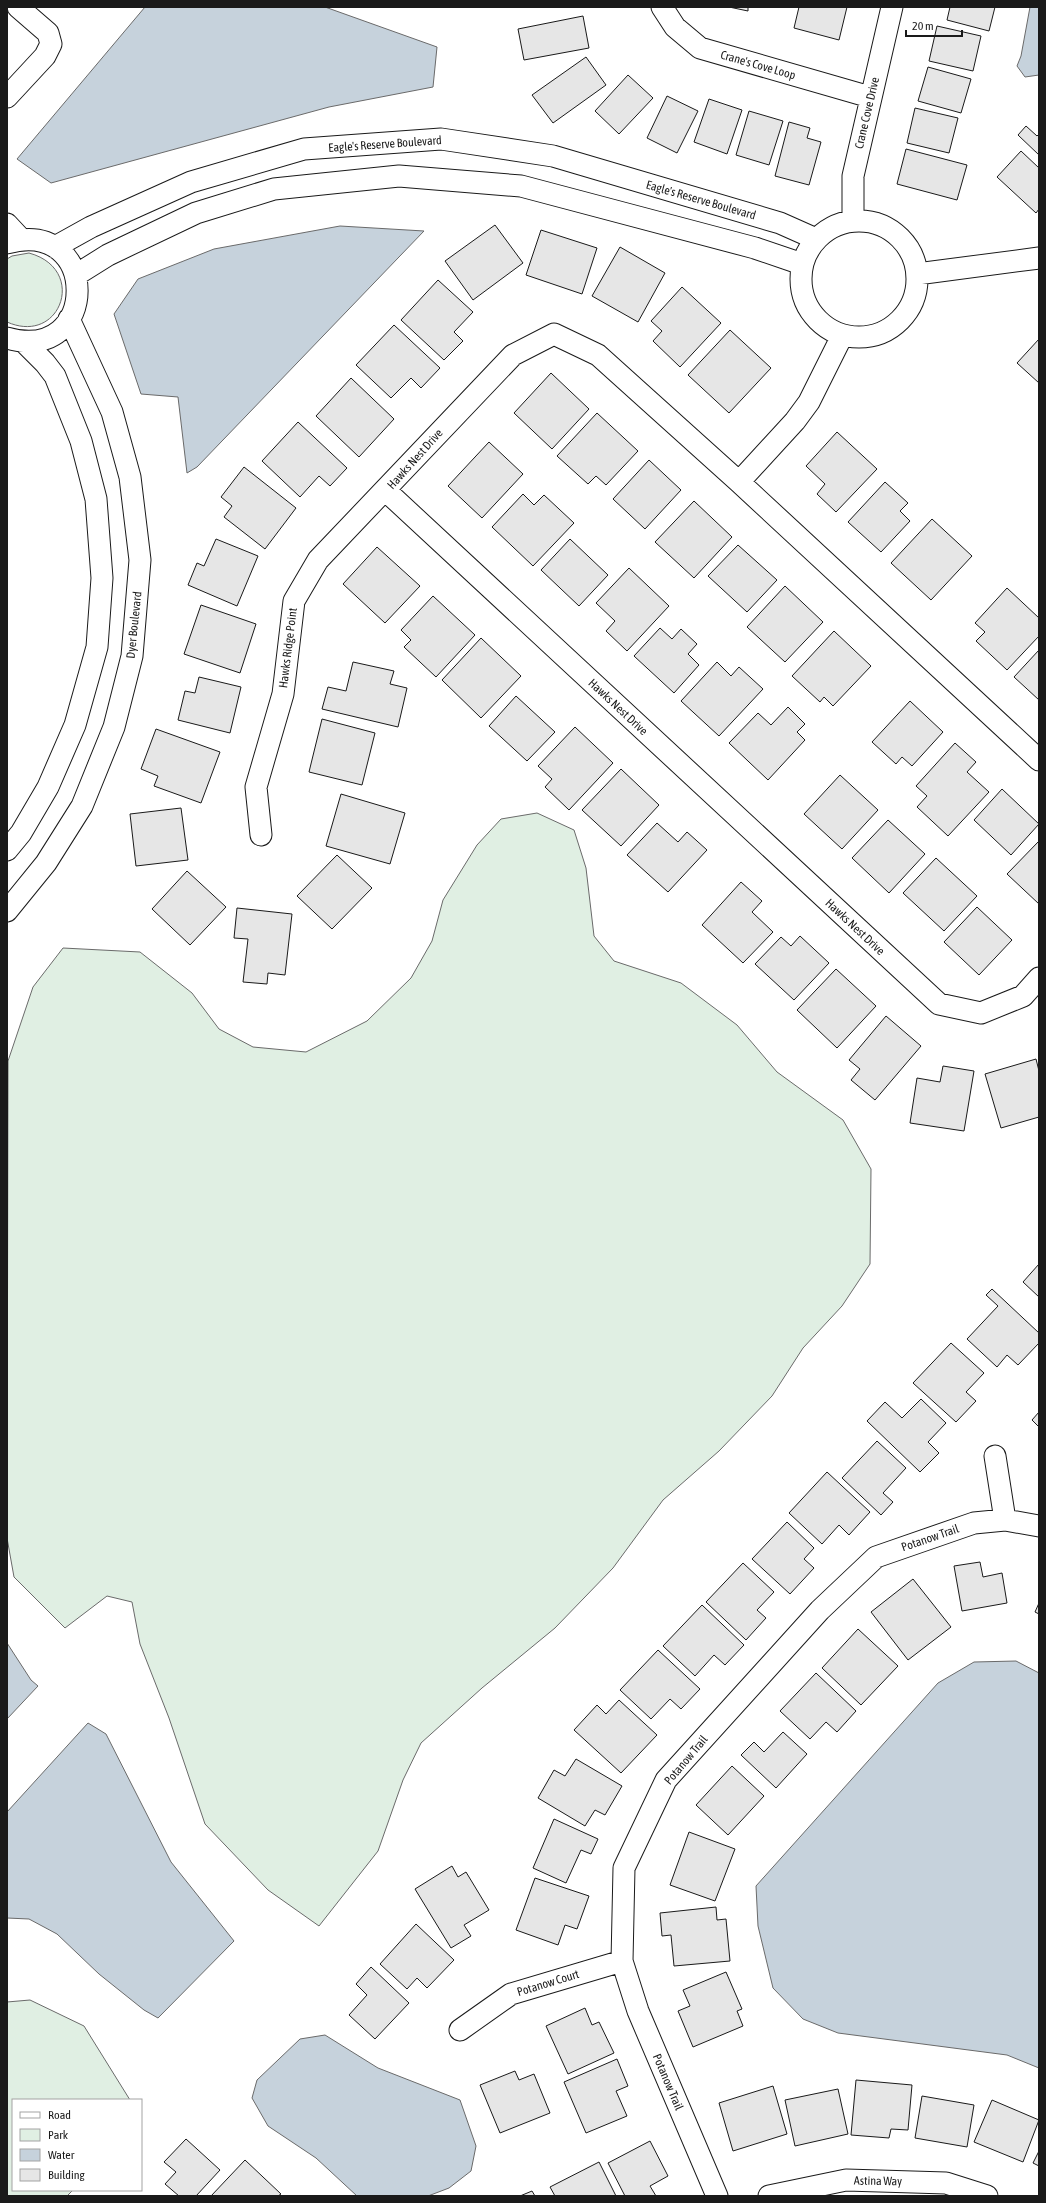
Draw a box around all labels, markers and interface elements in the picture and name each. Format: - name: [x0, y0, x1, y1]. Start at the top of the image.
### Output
- scale bar: [906, 12, 962, 38]
- text: 20 m: [912, 19, 934, 33]
- street label: Crane's Cove Loop: [719, 48, 797, 82]
- street label: Crane Cove Drive: [852, 76, 882, 150]
- street label: Eagle's Reserve Boulevard: [328, 133, 442, 155]
- street label: Eagle's Reserve Boulevard: [644, 178, 758, 222]
- street label: Hawks Nest Drive: [384, 426, 446, 492]
- street label: Dyer Boulevard: [124, 591, 144, 659]
- street label: Hawks Ridge Point: [276, 607, 300, 689]
- street label: Hawks Nest Drive: [585, 676, 651, 738]
- street label: Hawks Nest Drive: [822, 896, 888, 958]
- street label: Potanow Trail: [899, 1521, 961, 1554]
- street label: Potanow Trail: [661, 1732, 711, 1787]
- street label: Potanow Court: [515, 1967, 581, 1999]
- street label: Potanow Trail: [650, 2052, 686, 2113]
- legend: [12, 2099, 142, 2191]
- text: Road: [48, 2108, 71, 2122]
- text: Park: [48, 2128, 69, 2142]
- text: Water: [48, 2148, 75, 2162]
- text: Building: [48, 2168, 86, 2182]
- street label: Astina Way: [854, 2174, 902, 2188]

